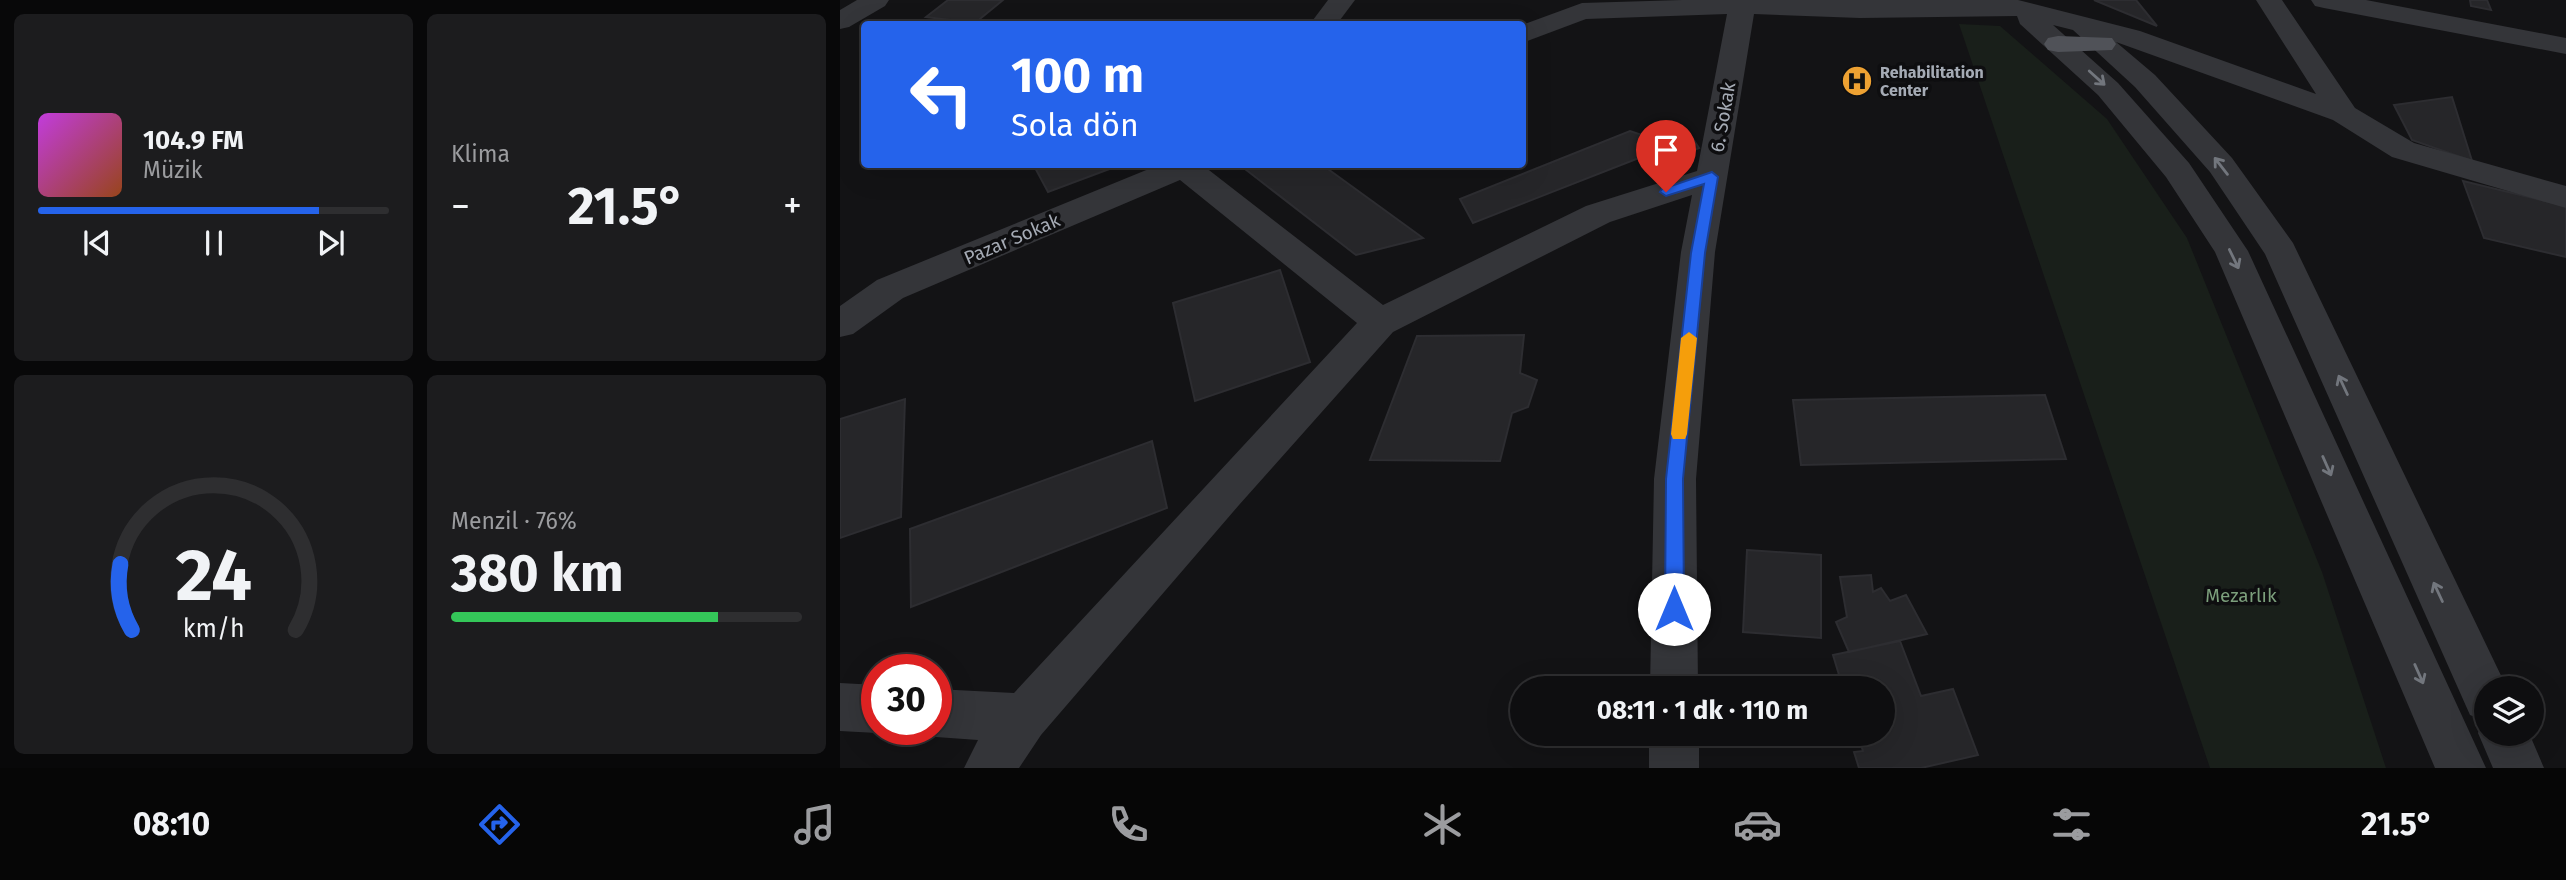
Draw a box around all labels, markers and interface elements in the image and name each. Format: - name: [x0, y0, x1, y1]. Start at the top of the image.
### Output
- text: 100 m: [1011, 46, 1144, 105]
- icon: left: [896, 49, 987, 140]
- place label: Rehabilitation Center: [1880, 63, 1984, 100]
- hospital icon: Rehabilitation Center: [1840, 64, 1874, 98]
- one-way arrow: [2087, 70, 2105, 86]
- street label: 6. Sokak: [1706, 80, 1741, 154]
- text: Sola dön: [1011, 106, 1139, 144]
- pin: [1636, 120, 1696, 192]
- text: 104.9 FM: [143, 125, 244, 156]
- icon: arrive: [1647, 131, 1685, 169]
- text: Klima: [451, 140, 510, 168]
- text: Müzik: [143, 156, 203, 184]
- one-way arrow: [2213, 157, 2229, 175]
- text: 21.5°: [568, 175, 685, 238]
- text: −: [451, 183, 470, 229]
- text: +: [783, 183, 802, 229]
- street label: Pazar Sokak: [961, 208, 1064, 270]
- icon: previous: [78, 224, 116, 262]
- icon: pause: [195, 224, 233, 262]
- icon: next: [312, 224, 350, 262]
- one-way arrow: [2228, 248, 2241, 269]
- one-way arrow: [2336, 375, 2349, 396]
- one-way arrow: [2321, 455, 2334, 476]
- text: Menzil · 76%: [451, 507, 577, 535]
- text: 24: [175, 533, 252, 620]
- text: 380 km: [451, 542, 624, 605]
- position arrow: [1637, 572, 1711, 646]
- one-way arrow: [2431, 582, 2444, 603]
- park label: Mezarlık: [2205, 584, 2277, 607]
- text: km/h: [183, 614, 244, 644]
- speed limit sign: 30: [861, 654, 952, 745]
- one-way arrow: [2413, 663, 2426, 684]
- map controls: [2474, 676, 2544, 746]
- button: layers: [2474, 676, 2544, 746]
- text: 08:11 · 1 dk · 110 m: [1597, 695, 1808, 726]
- icon: directions: [475, 800, 524, 849]
- icon: music: [790, 800, 839, 849]
- icon: phone: [1104, 800, 1153, 849]
- icon: climate: [1418, 800, 1467, 849]
- icon: car: [1733, 800, 1782, 849]
- icon: filters: [2047, 800, 2096, 849]
- text: 08:10: [133, 805, 210, 843]
- text: 21.5°: [2361, 805, 2433, 843]

